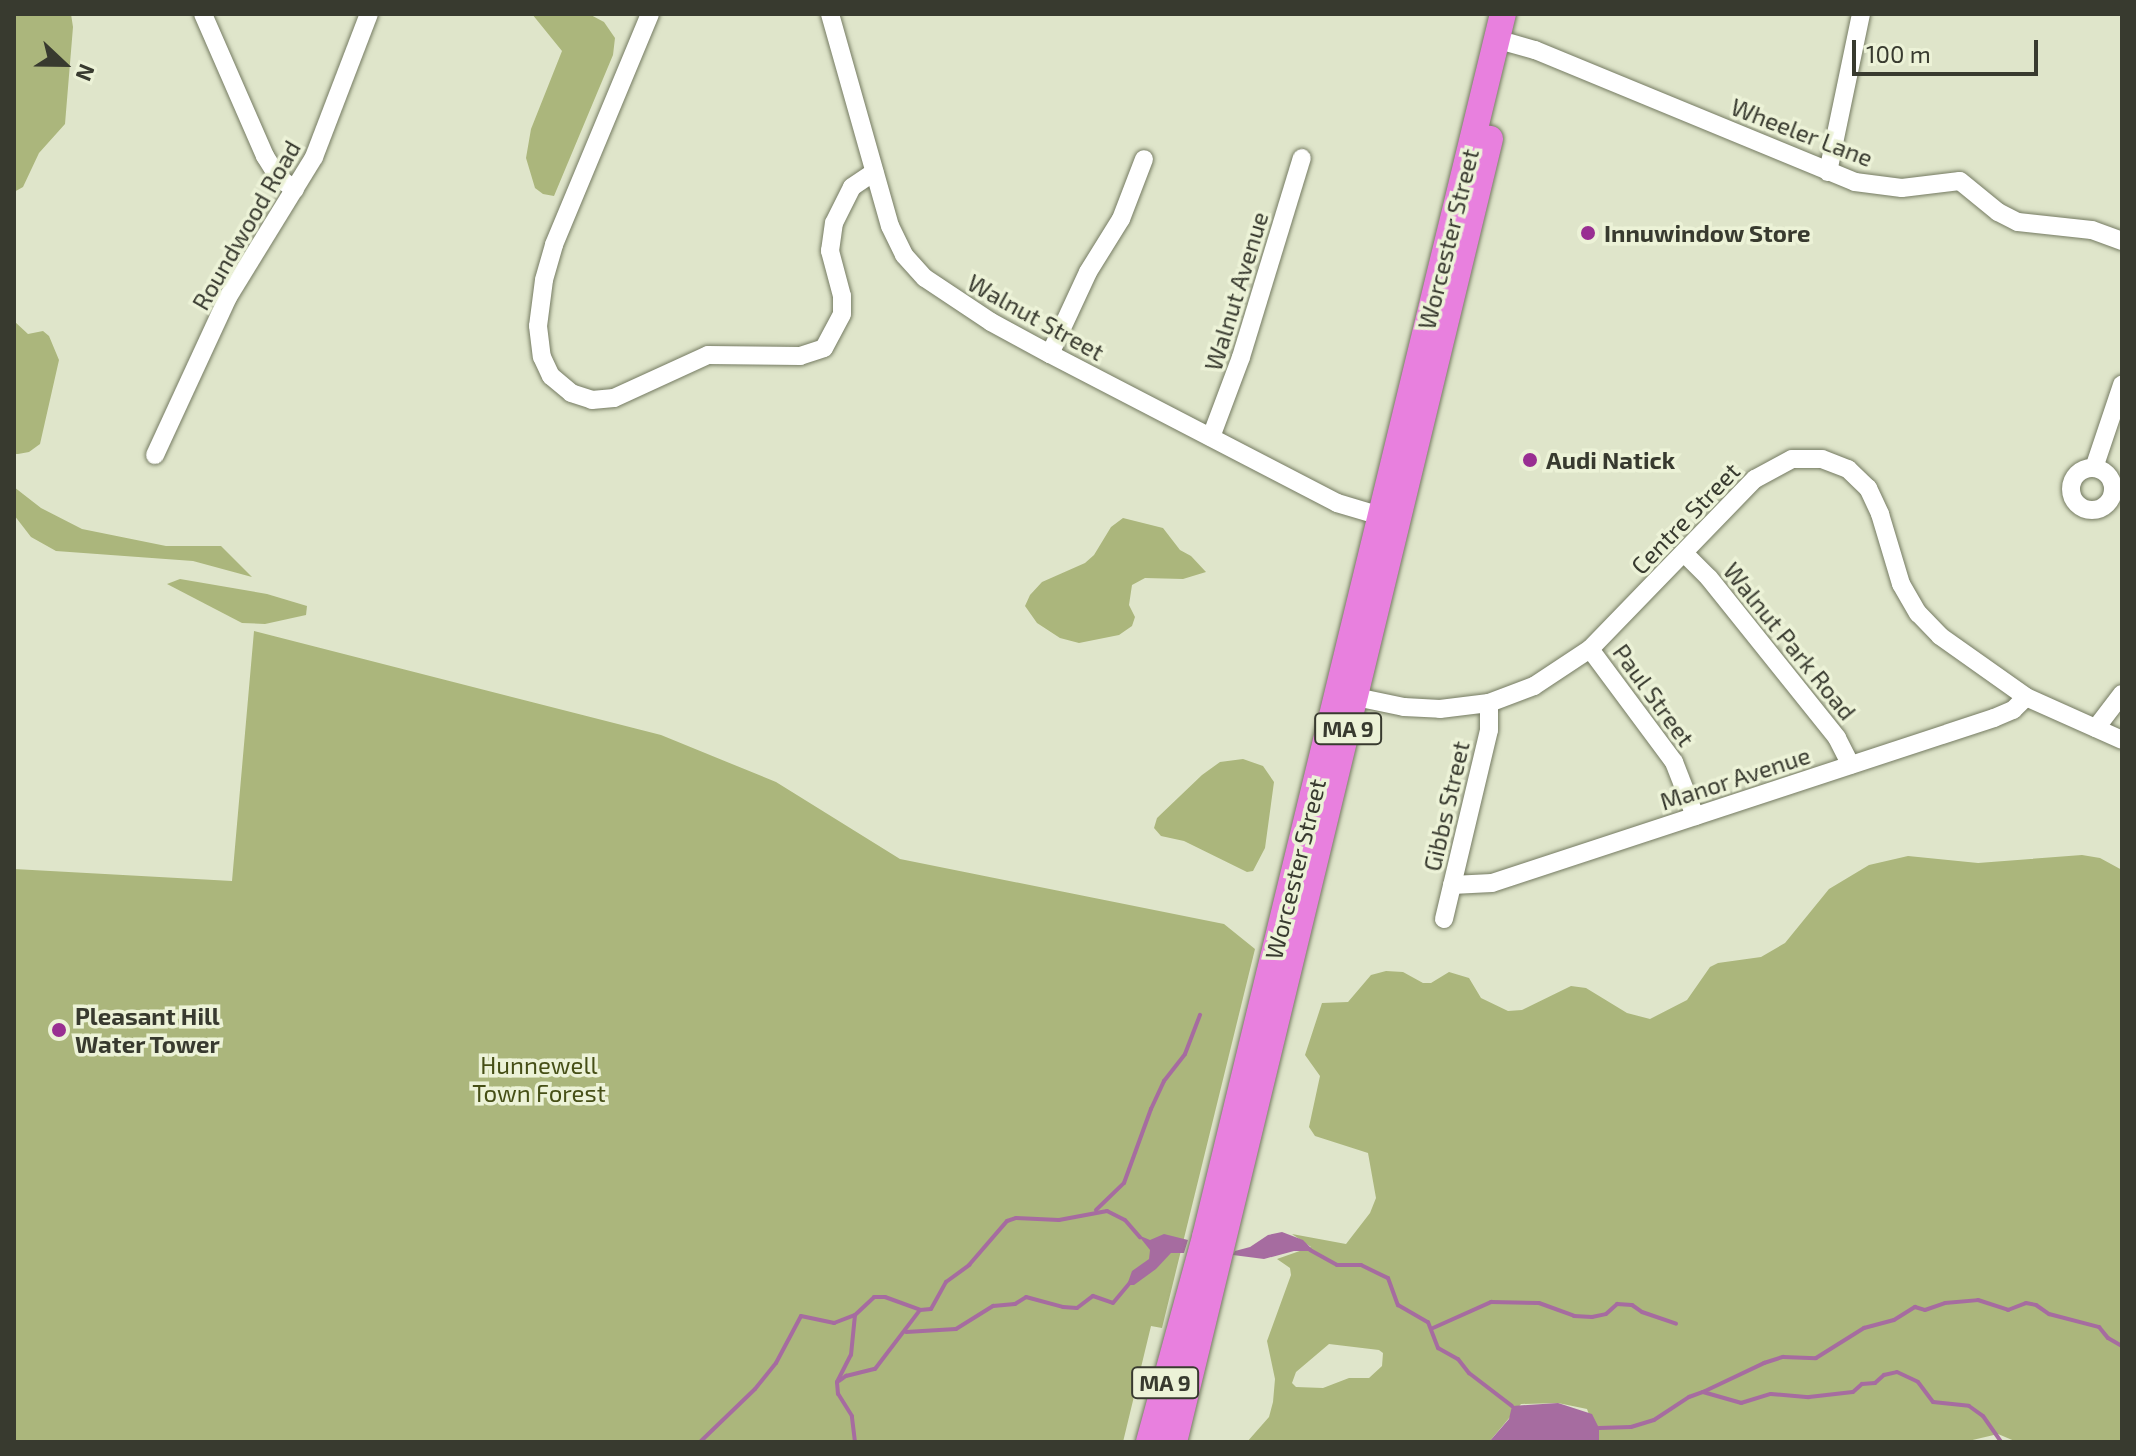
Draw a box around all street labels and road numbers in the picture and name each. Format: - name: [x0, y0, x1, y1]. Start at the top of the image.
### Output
- street label: Wheeler Lane: [1727, 92, 1877, 172]
- street label: Roundwood Road: [186, 135, 306, 315]
- street label: Worcester Street: [1412, 145, 1484, 333]
- street label: Walnut Avenue: [1198, 208, 1274, 374]
- street label: Walnut Street: [963, 268, 1109, 366]
- street label: Centre Street: [1625, 456, 1745, 580]
- street label: Walnut Park Road: [1718, 556, 1862, 726]
- street label: Paul Street: [1607, 638, 1701, 752]
- road number: MA 9: [1312, 711, 1384, 747]
- street label: Gibbs Street: [1417, 738, 1475, 874]
- street label: Manor Avenue: [1656, 740, 1814, 816]
- street label: Worcester Street: [1259, 775, 1331, 963]
- road number: MA 9: [1129, 1365, 1201, 1401]

